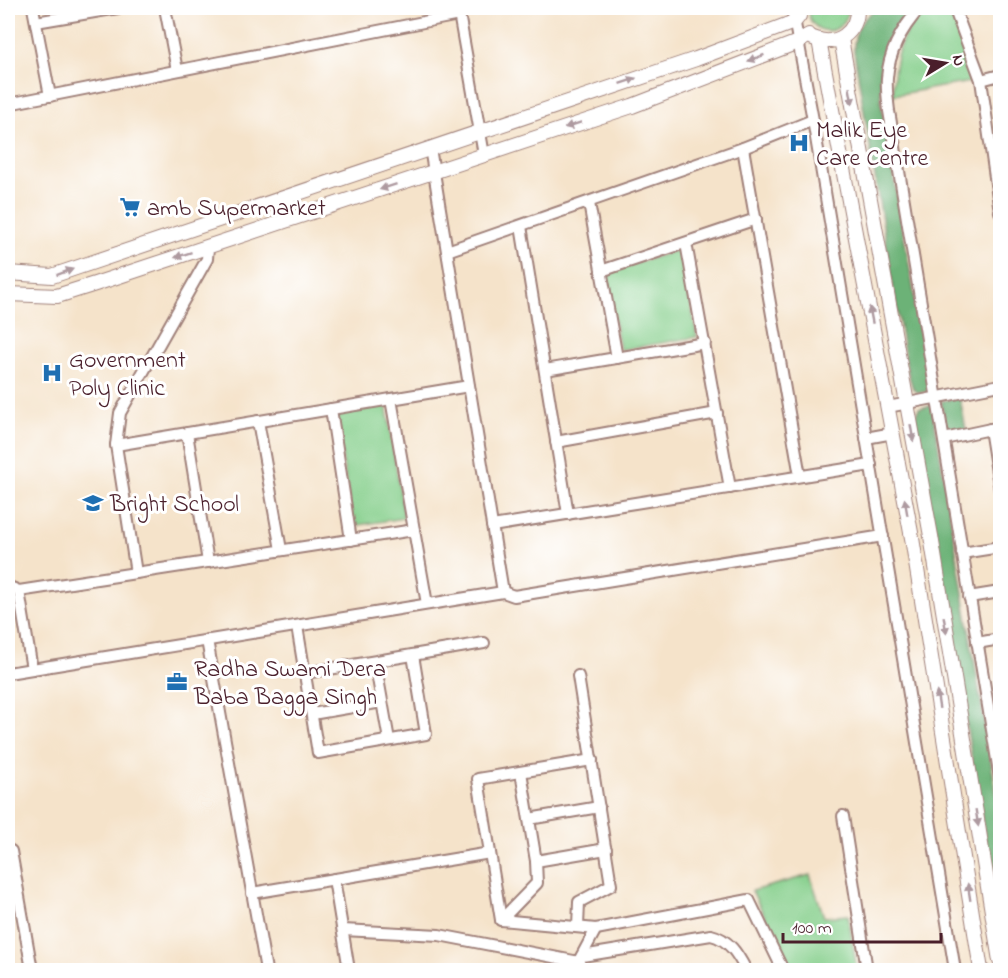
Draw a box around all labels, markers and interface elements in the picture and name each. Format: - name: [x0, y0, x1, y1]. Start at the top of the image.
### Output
- north arrow: [915, 33, 975, 93]
- text: N: [945, 53, 971, 68]
- one-way arrow: [747, 54, 765, 64]
- one-way arrow: [619, 76, 637, 86]
- one-way arrow: [847, 87, 856, 106]
- place label: Malik Eye Care Centre: [816, 114, 929, 177]
- one-way arrow: [564, 121, 582, 131]
- hospital icon: Malik Eye Care Centre: [787, 131, 811, 155]
- one-way arrow: [379, 183, 397, 192]
- place label: amb Supermarket: [147, 192, 326, 227]
- supermarket icon: amb Supermarket: [118, 195, 142, 219]
- one-way arrow: [174, 251, 192, 260]
- one-way arrow: [56, 266, 74, 276]
- one-way arrow: [866, 306, 875, 325]
- place label: Government Poly Clinic: [69, 344, 186, 408]
- hospital icon: Government Poly Clinic: [40, 361, 64, 385]
- one-way arrow: [908, 424, 917, 443]
- place label: Bright School: [109, 488, 239, 523]
- school or university icon: Bright School: [81, 491, 105, 515]
- one-way arrow: [901, 497, 910, 516]
- one-way arrow: [941, 616, 950, 635]
- place label: Radha Swami Dera Baba Bagga Singh: [193, 653, 386, 716]
- office icon: Radha Swami Dera Baba Bagga Singh: [165, 670, 189, 694]
- one-way arrow: [933, 690, 942, 709]
- one-way arrow: [973, 808, 982, 827]
- one-way arrow: [964, 882, 973, 901]
- scale bar: [783, 906, 940, 944]
- text: 100 m: [792, 916, 832, 942]

